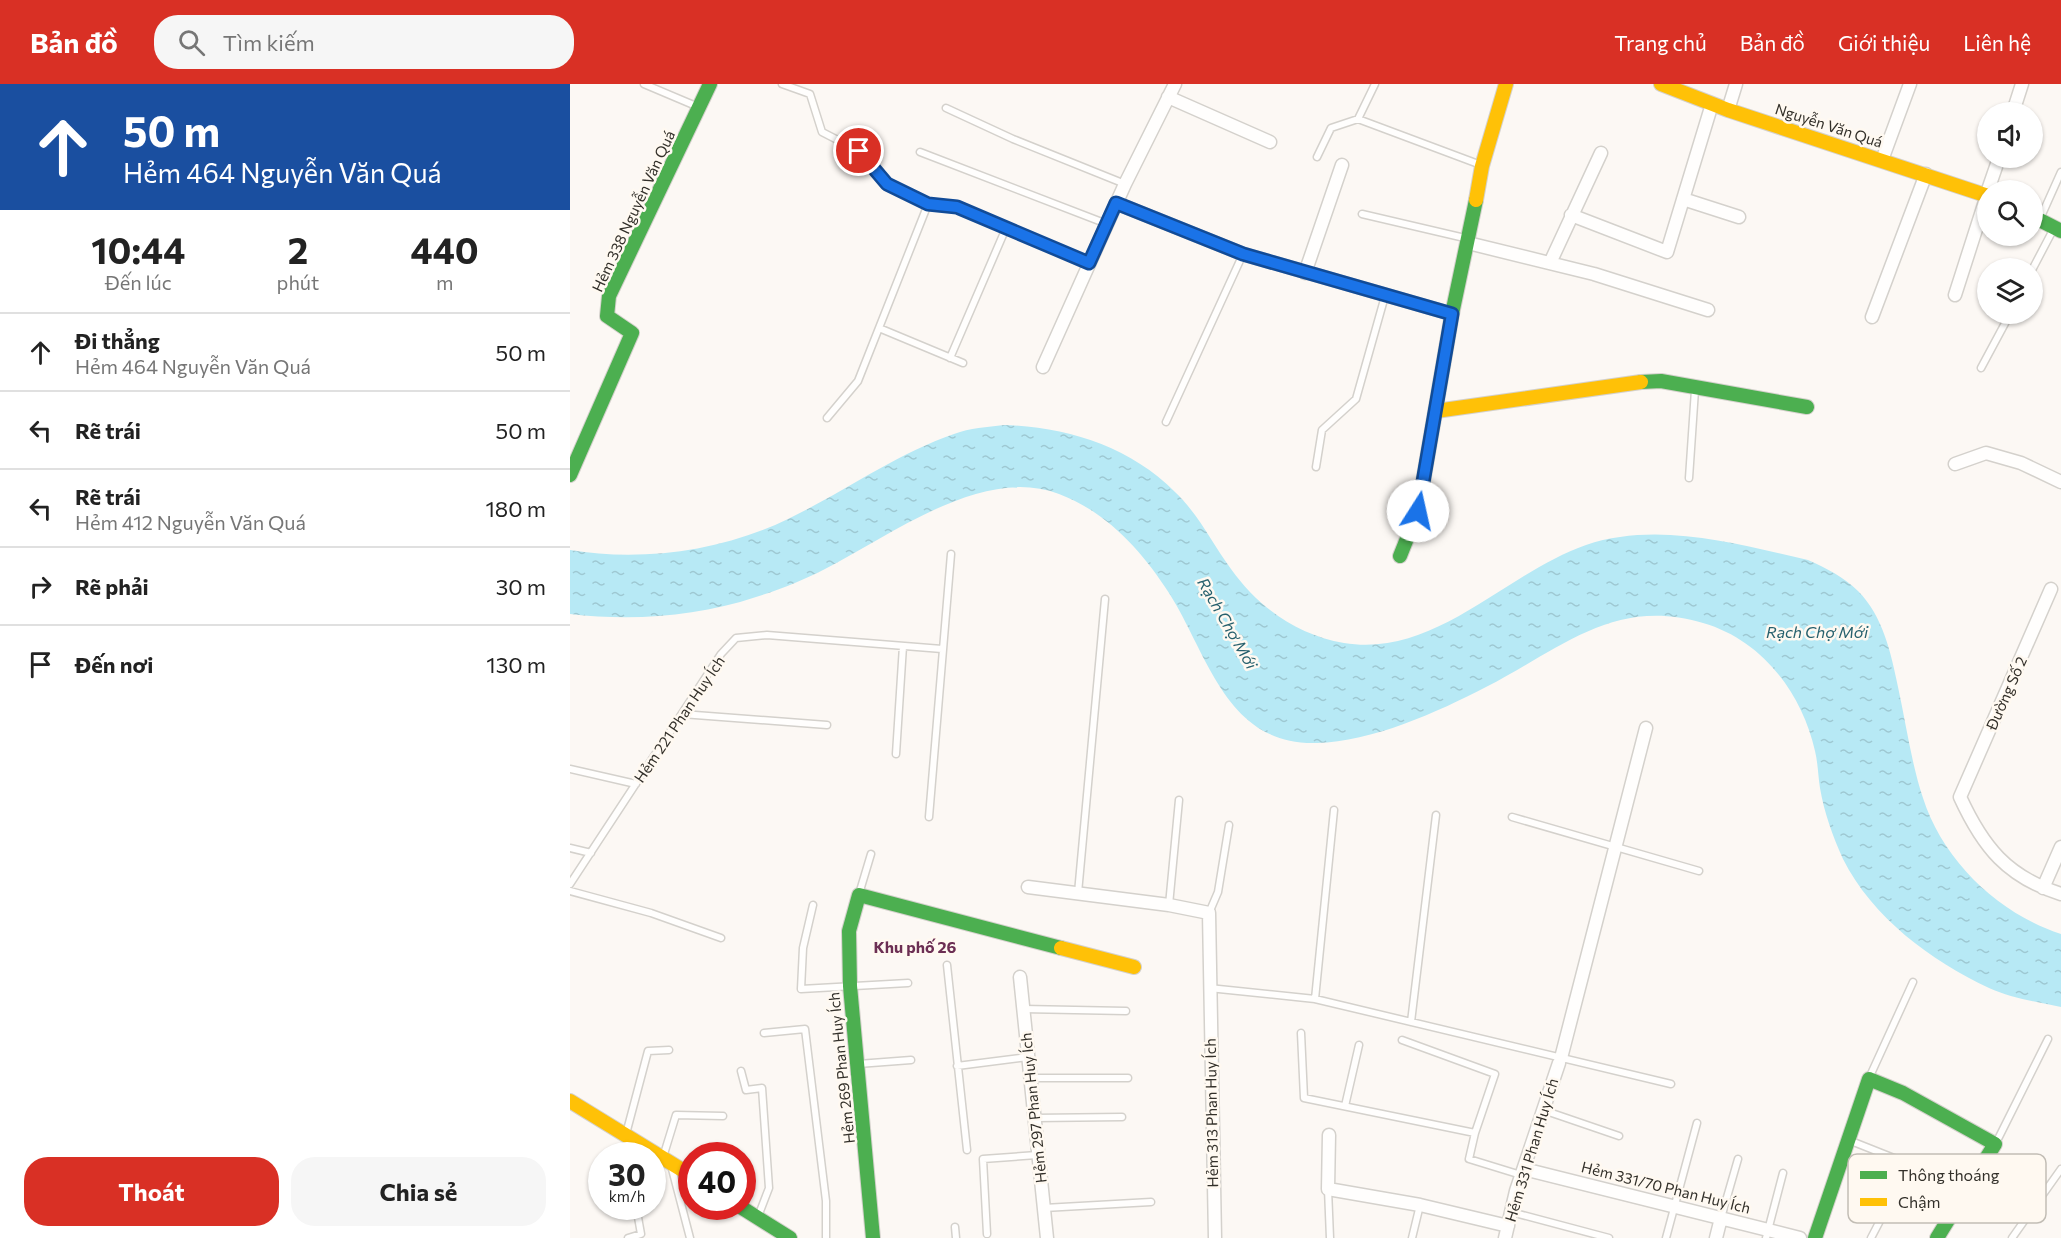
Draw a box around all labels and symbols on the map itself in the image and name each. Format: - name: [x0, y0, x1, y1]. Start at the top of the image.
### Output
- street label: Nguyễn Văn Quá: [1773, 99, 1885, 151]
- pin: [833, 125, 884, 176]
- street label: Hẻm 338 Nguyễn Văn Quá: [588, 127, 678, 295]
- position arrow: [1386, 479, 1450, 543]
- water label: Rạch Chợ Mới: [1194, 574, 1262, 673]
- water label: Rạch Chợ Mới: [1766, 622, 1869, 641]
- street label: Hẻm 221 Phan Huy Ích: [629, 652, 728, 786]
- street label: Đường Số 2: [1981, 653, 2030, 733]
- district label: Khu phố 26: [874, 937, 957, 956]
- street label: Hẻm 269 Phan Huy Ích: [823, 991, 858, 1145]
- street label: Hẻm 297 Phan Huy Ích: [1015, 1032, 1050, 1184]
- street label: Hẻm 313 Phan Huy Ích: [1200, 1038, 1221, 1188]
- street label: Hẻm 331 Phan Huy Ích: [1500, 1076, 1561, 1224]
- speed limit sign: 40: [678, 1142, 756, 1220]
- legend: [1848, 1154, 2046, 1223]
- street label: Hẻm 331/70 Phan Huy Ích: [1580, 1156, 1753, 1217]
- text: Thông thoáng: [1898, 1165, 2000, 1184]
- text: Chậm: [1898, 1192, 1940, 1211]

